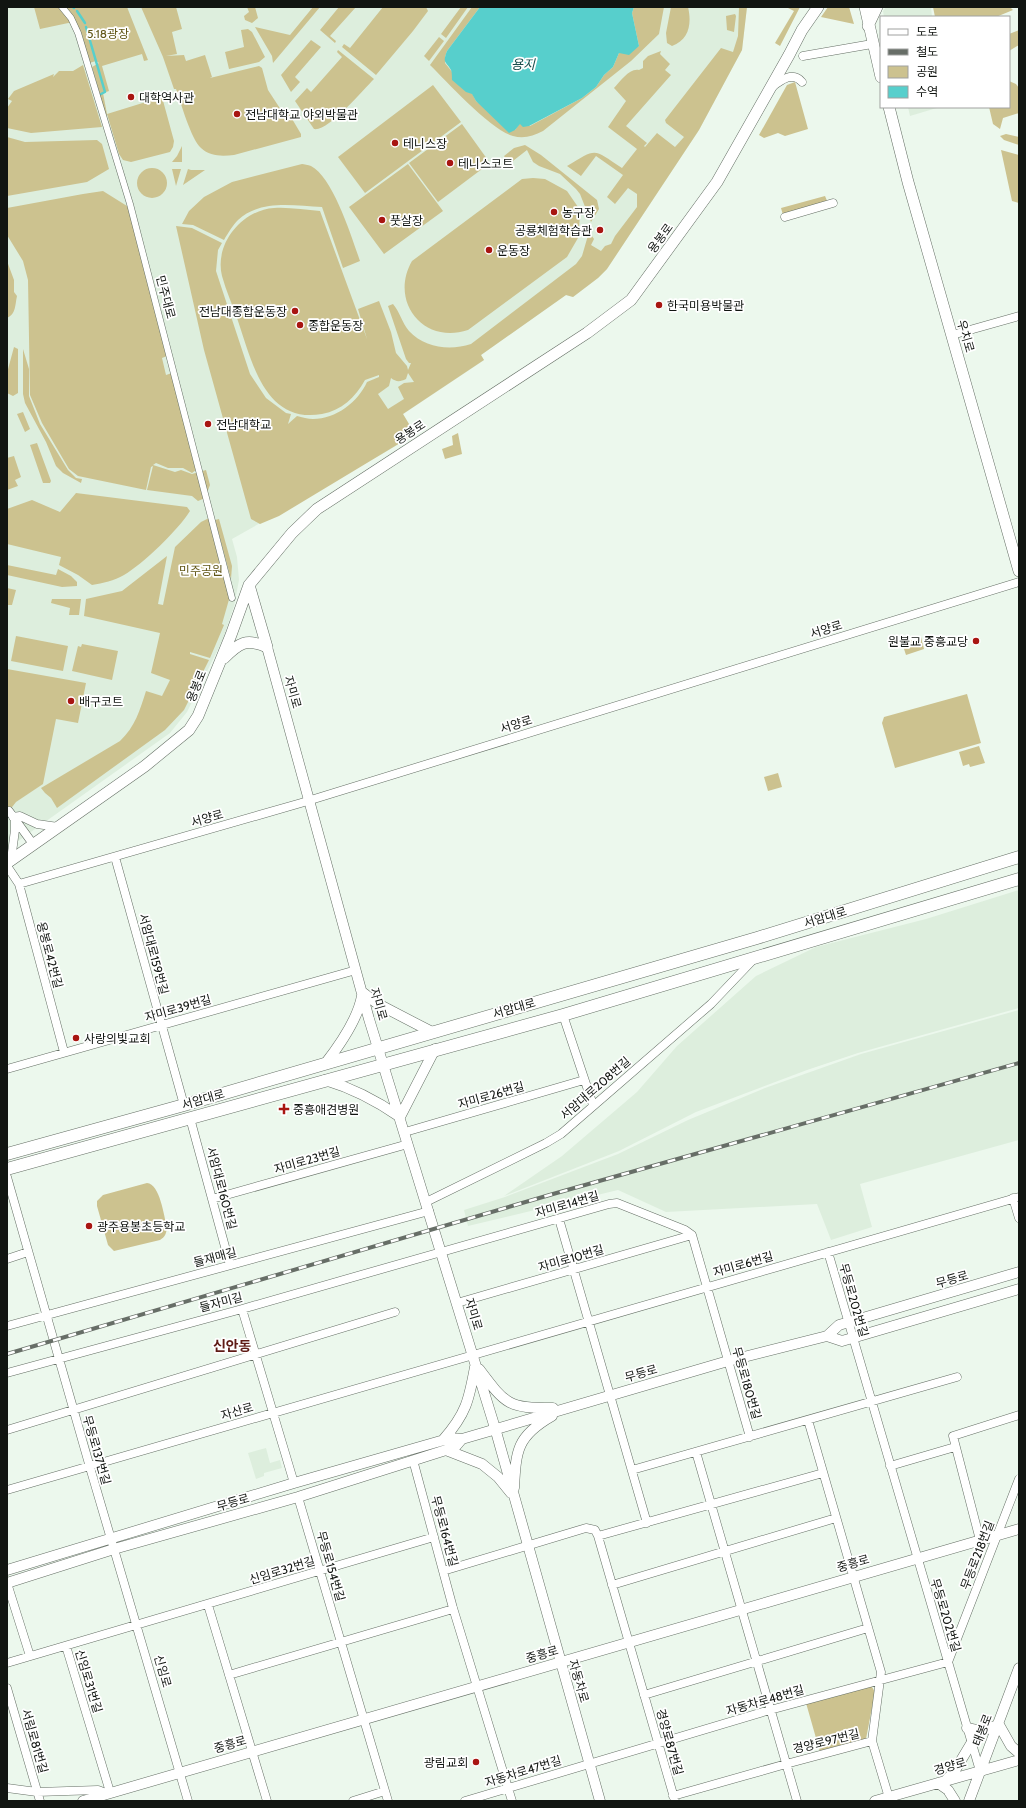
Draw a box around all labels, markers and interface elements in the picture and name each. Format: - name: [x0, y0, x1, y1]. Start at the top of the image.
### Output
- legend: [880, 16, 1010, 108]
- text: 도로: [916, 24, 938, 39]
- park label: 5.18광장: [87, 26, 129, 41]
- text: 철도: [916, 44, 938, 59]
- water label: 용지: [511, 56, 536, 72]
- text: 공원: [916, 64, 938, 79]
- text: 수역: [916, 84, 938, 99]
- place label: 대학역사관: [139, 90, 194, 105]
- marker: 대학역사관: [126, 92, 136, 102]
- place label: 전남대학교 야외박물관: [245, 107, 358, 122]
- marker: 전남대학교 야외박물관: [232, 109, 242, 119]
- place label: 테니스장: [403, 136, 447, 151]
- marker: 테니스장: [390, 138, 400, 148]
- place label: 테니스코트: [458, 156, 513, 171]
- marker: 테니스코트: [445, 158, 455, 168]
- place label: 농구장: [562, 205, 595, 220]
- marker: 농구장: [549, 207, 559, 217]
- place label: 풋살장: [390, 213, 423, 228]
- marker: 풋살장: [377, 215, 387, 225]
- street label: 용봉로: [644, 220, 676, 256]
- place label: 공룡체험학습관: [515, 223, 592, 238]
- marker: 공룡체험학습관: [595, 225, 605, 235]
- place label: 운동장: [497, 243, 530, 258]
- marker: 운동장: [484, 245, 494, 255]
- street label: 민주대로: [153, 274, 179, 320]
- place label: 한국미용박물관: [667, 298, 744, 313]
- marker: 한국미용박물관: [654, 300, 664, 310]
- place label: 전남대종합운동장: [199, 304, 287, 319]
- marker: 전남대종합운동장: [290, 306, 300, 316]
- place label: 종합운동장: [308, 318, 363, 333]
- street label: 우치로: [954, 318, 978, 354]
- marker: 종합운동장: [295, 320, 305, 330]
- place label: 전남대학교: [216, 417, 271, 432]
- street label: 용봉로: [392, 417, 428, 447]
- marker: 전남대학교: [203, 419, 213, 429]
- park label: 민주공원: [179, 563, 223, 578]
- street label: 서양로: [808, 617, 844, 641]
- place label: 원불교 중흥교당: [888, 634, 968, 649]
- marker: 원불교 중흥교당: [971, 636, 981, 646]
- street label: 용봉로: [183, 668, 209, 704]
- street label: 자미로: [281, 674, 305, 710]
- place label: 배구코트: [79, 694, 123, 709]
- marker: 배구코트: [66, 696, 76, 706]
- street label: 서양로: [498, 712, 534, 736]
- street label: 서양로: [189, 806, 225, 830]
- street label: 서암대로: [802, 903, 848, 931]
- street label: 서암대로159번길: [136, 912, 172, 996]
- street label: 용봉로42번길: [34, 920, 66, 990]
- street label: 자미로: [367, 986, 391, 1022]
- street label: 자미로39번길: [143, 991, 213, 1025]
- street label: 서암대로: [491, 995, 537, 1021]
- place label: 사랑의빛교회: [84, 1031, 150, 1046]
- marker: 사랑의빛교회: [71, 1033, 81, 1043]
- street label: 서암대로208번길: [557, 1053, 633, 1123]
- street label: 자미로26번길: [456, 1078, 526, 1112]
- street label: 서암대로: [180, 1086, 226, 1112]
- place label: 중흥애견병원: [293, 1102, 359, 1117]
- marker: 중흥애견병원: [278, 1103, 290, 1115]
- street label: 자미로23번길: [272, 1143, 342, 1177]
- street label: 서암대로160번길: [204, 1145, 240, 1231]
- street label: 자미로14번길: [533, 1188, 601, 1220]
- place label: 광주용봉초등학교: [97, 1219, 185, 1234]
- marker: 광주용봉초등학교: [84, 1221, 94, 1231]
- street label: 자미로10번길: [536, 1241, 606, 1275]
- street label: 들재매길: [192, 1244, 238, 1270]
- street label: 자미로6번길: [711, 1248, 775, 1280]
- street label: 무등로202번길: [836, 1261, 872, 1339]
- street label: 무등로: [934, 1267, 970, 1291]
- street label: 들자미길: [198, 1289, 244, 1315]
- street label: 자미로: [462, 1296, 486, 1332]
- district label: 신안동: [213, 1337, 251, 1355]
- street label: 무등로180번길: [729, 1345, 765, 1421]
- street label: 무등로: [623, 1361, 659, 1385]
- street label: 자산로: [219, 1399, 255, 1423]
- street label: 무등로137번길: [80, 1414, 114, 1486]
- street label: 무등로: [215, 1490, 251, 1514]
- street label: 무등로164번길: [428, 1494, 462, 1568]
- street label: 무등로218번길: [957, 1518, 997, 1592]
- street label: 무등로154번길: [314, 1529, 348, 1603]
- street label: 중흥로: [835, 1551, 871, 1575]
- street label: 신임로32번길: [247, 1553, 317, 1587]
- street label: 무등로202번길: [928, 1576, 964, 1654]
- street label: 중흥로: [524, 1642, 560, 1666]
- street label: 신임로31번길: [72, 1647, 106, 1715]
- street label: 신임로: [151, 1653, 175, 1689]
- street label: 자동차로: [566, 1658, 592, 1704]
- street label: 자동차로48번길: [724, 1682, 806, 1718]
- street label: 서림로81번길: [19, 1707, 51, 1775]
- street label: 경양로87번길: [653, 1707, 687, 1777]
- street label: 태봉로: [969, 1712, 995, 1748]
- street label: 경양로97번길: [791, 1725, 861, 1757]
- street label: 중흥로: [212, 1732, 248, 1756]
- street label: 자동차로47번길: [483, 1752, 563, 1790]
- street label: 경양로: [932, 1754, 968, 1778]
- place label: 광림교회: [424, 1755, 468, 1770]
- marker: 광림교회: [471, 1757, 481, 1767]

